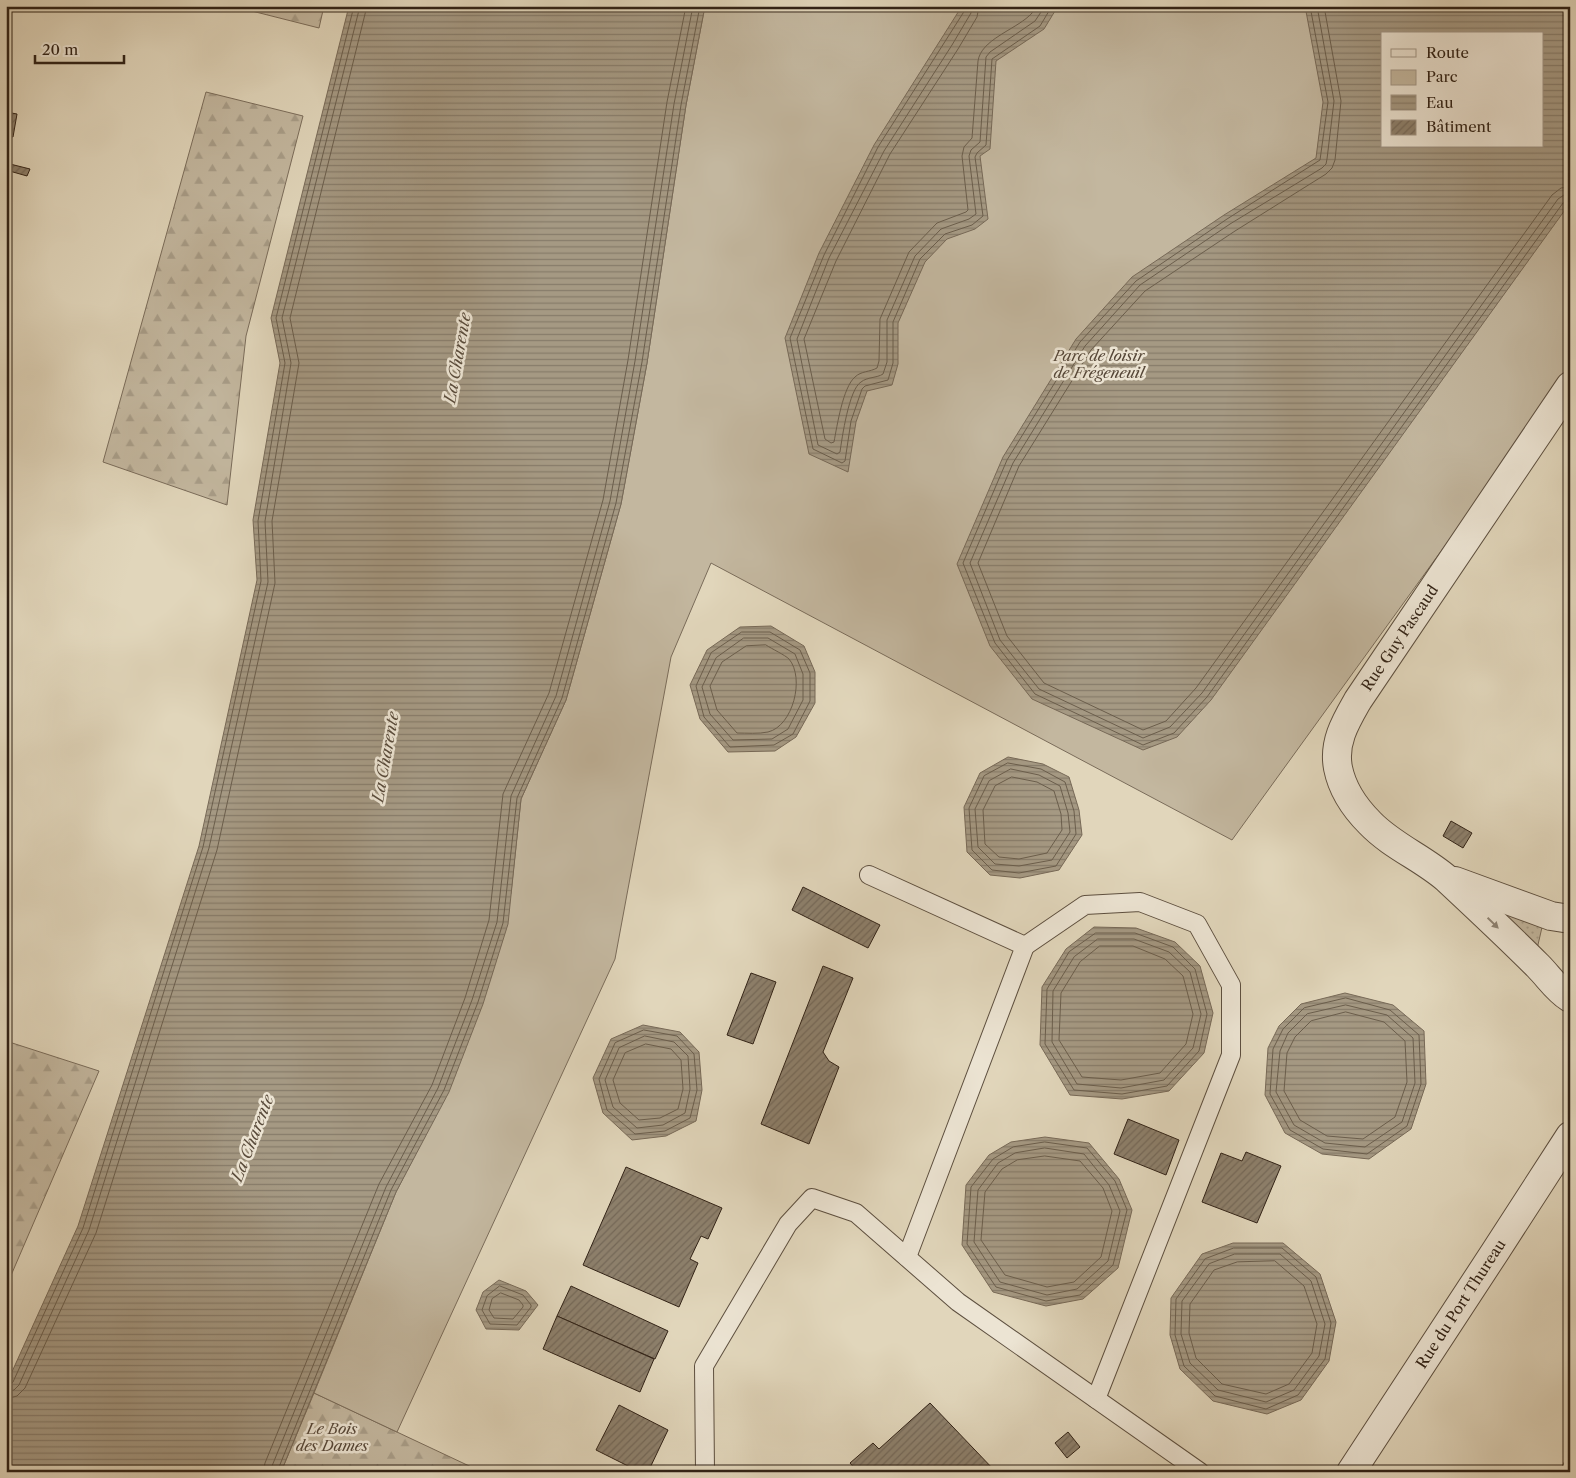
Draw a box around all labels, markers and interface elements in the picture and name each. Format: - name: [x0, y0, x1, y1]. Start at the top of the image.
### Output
- scale bar: [35, 32, 124, 64]
- legend: [1381, 32, 1544, 148]
- text: 20 m: [42, 40, 78, 59]
- text: Route: [1426, 43, 1469, 62]
- text: Parc: [1426, 67, 1458, 86]
- text: Eau: [1426, 93, 1454, 112]
- text: Bâtiment: [1426, 117, 1492, 136]
- water label: La Charente: [439, 310, 475, 407]
- park label: Parc de loisir de Frégeneuil: [1053, 346, 1147, 382]
- street label: Rue Guy Pascaud: [1357, 581, 1442, 694]
- water label: La Charente: [367, 709, 403, 806]
- one-way arrow: [1486, 917, 1498, 929]
- water label: La Charente: [226, 1091, 278, 1186]
- street label: Rue du Port Thureau: [1412, 1235, 1510, 1372]
- park label: Le Bois des Dames: [296, 1419, 369, 1455]

